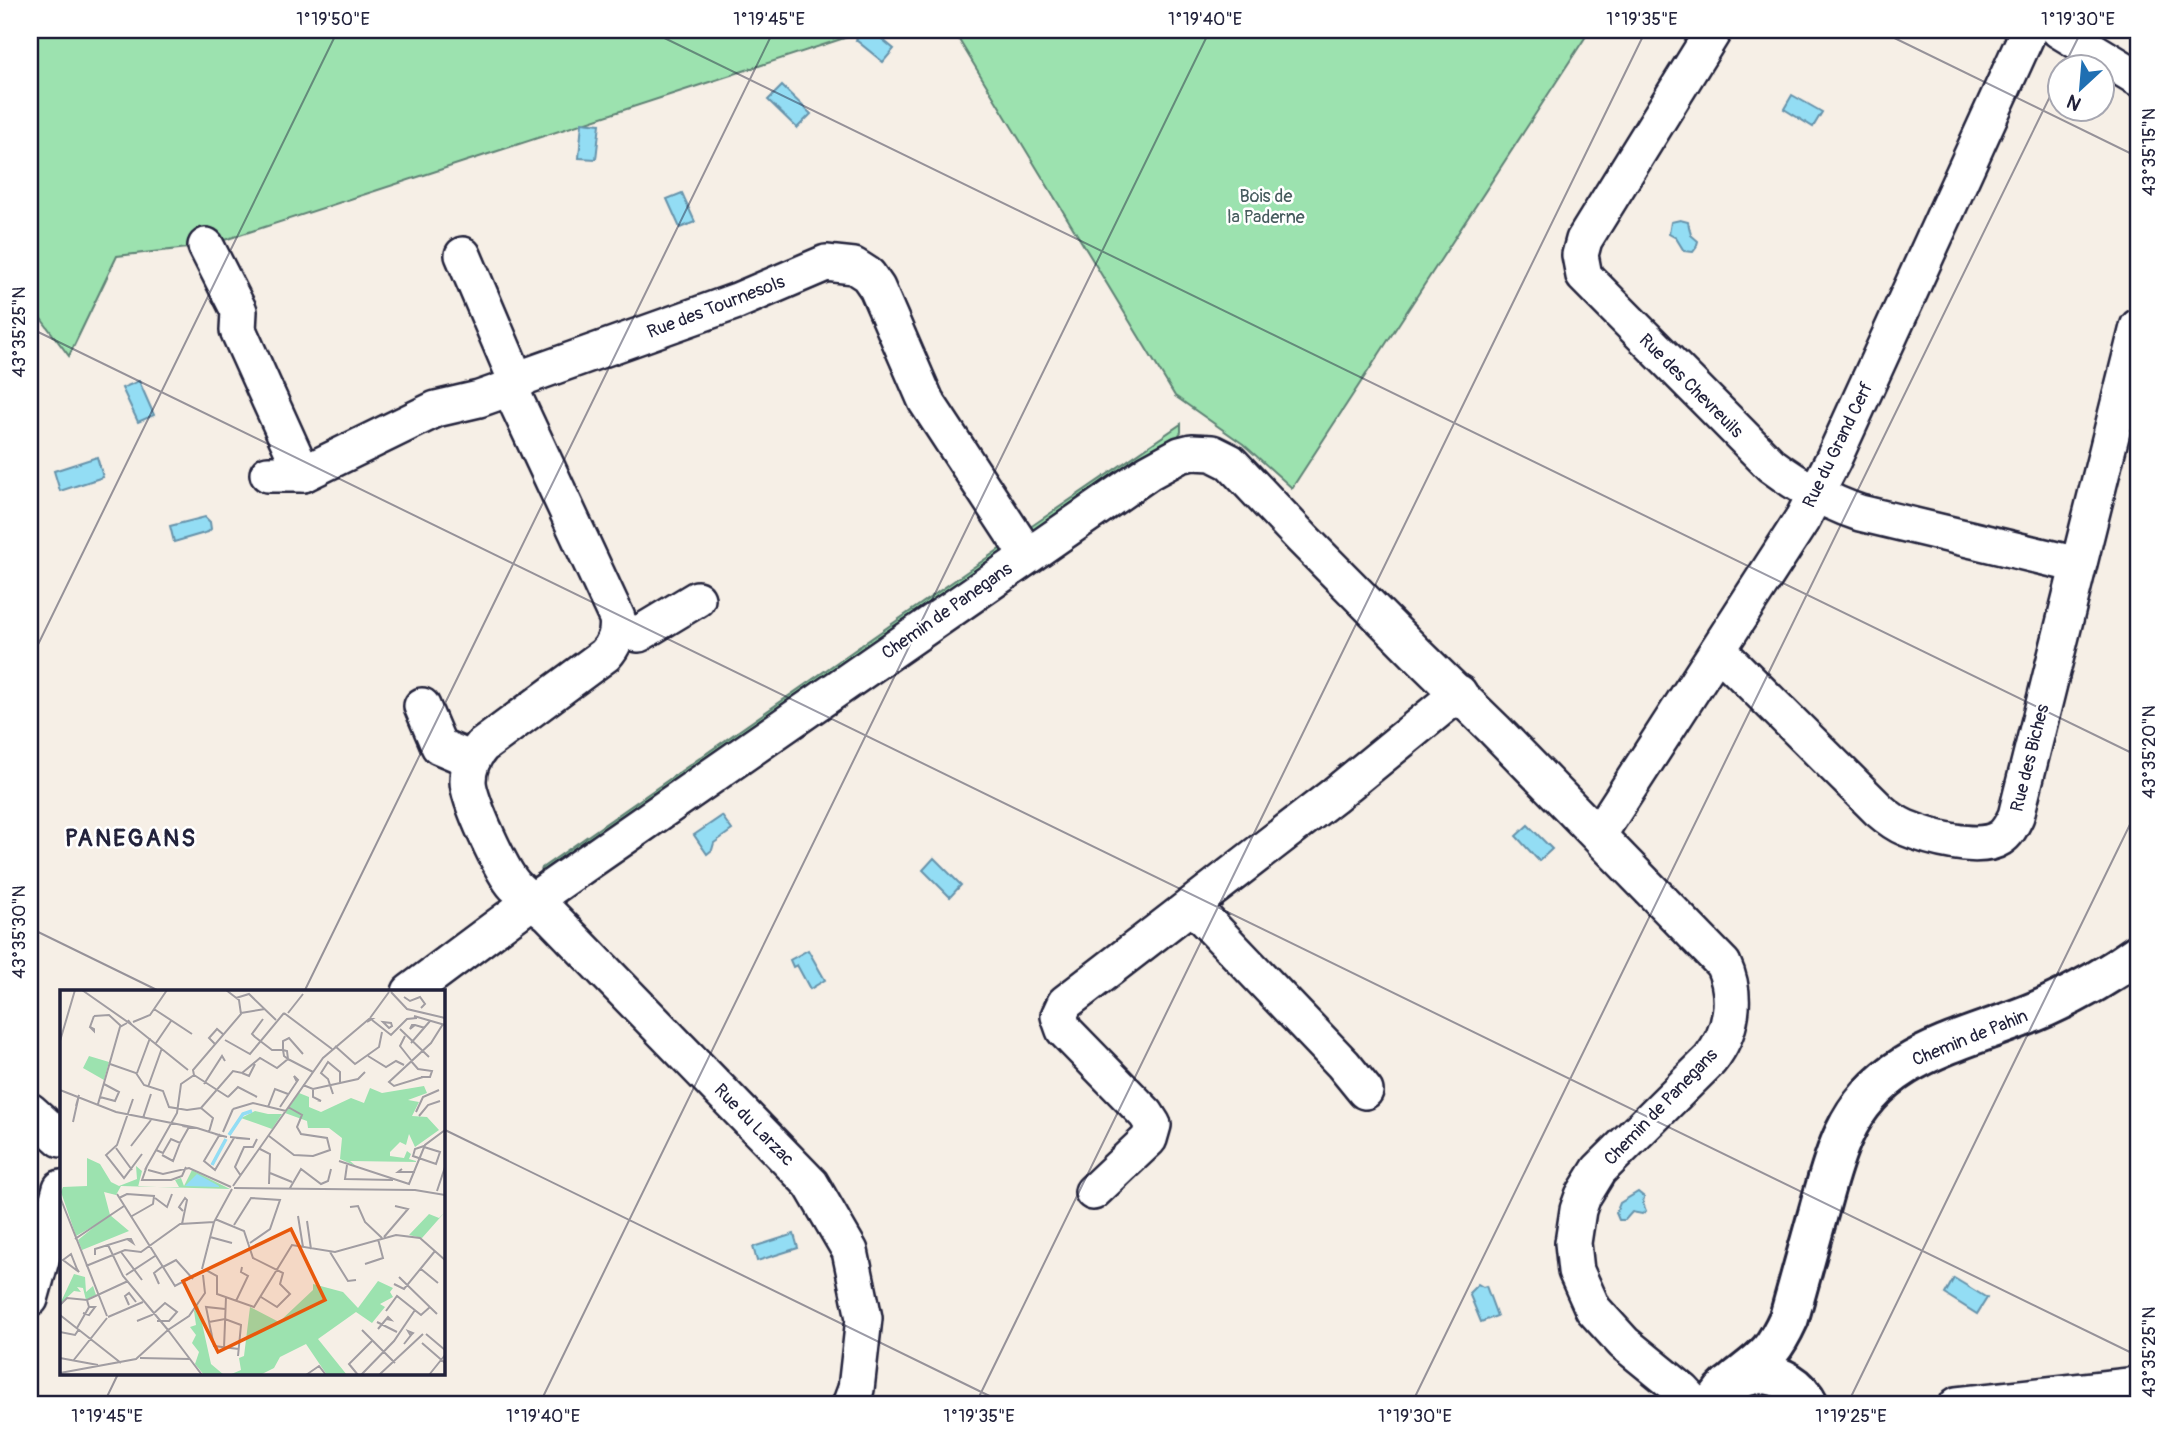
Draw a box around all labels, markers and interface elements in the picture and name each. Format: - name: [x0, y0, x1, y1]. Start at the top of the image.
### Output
- text: 1°19'50"E: [296, 8, 370, 31]
- text: 1°19'45"E: [733, 8, 805, 31]
- text: 1°19'40"E: [1168, 8, 1242, 31]
- text: 1°19'35"E: [1606, 8, 1678, 31]
- text: 1°19'30"E: [2041, 8, 2115, 31]
- north arrow: [2046, 52, 2116, 122]
- text: N: [2063, 89, 2085, 116]
- text: 43°35'15"N: [2138, 108, 2161, 196]
- park label: Bois de la Paderne: [1227, 185, 1305, 229]
- street label: Rue des Tournesols: [644, 270, 788, 344]
- text: 43°35'25"N: [8, 286, 31, 378]
- street label: Rue des Chevreuils: [1634, 329, 1748, 443]
- street label: Rue du Grand Cerf: [1798, 378, 1879, 512]
- street label: Chemin de Panegans: [877, 557, 1017, 665]
- street label: Rue des Biches: [2006, 702, 2054, 814]
- text: 43°35'20"N: [2138, 705, 2161, 799]
- district label: PANEGANS: [65, 824, 197, 853]
- text: 43°35'30"N: [8, 885, 31, 979]
- inset map: [60, 990, 444, 1376]
- street label: Chemin de Pahin: [1909, 1004, 2031, 1072]
- street label: Chemin de Panegans: [1599, 1044, 1723, 1170]
- street label: Rue du Larzac: [709, 1079, 799, 1171]
- text: 43°35'25"N: [2138, 1306, 2161, 1398]
- text: 1°19'45"E: [71, 1405, 143, 1428]
- text: 1°19'40"E: [506, 1405, 580, 1428]
- text: 1°19'35"E: [943, 1405, 1015, 1428]
- text: 1°19'30"E: [1378, 1405, 1452, 1428]
- text: 1°19'25"E: [1815, 1405, 1887, 1428]

